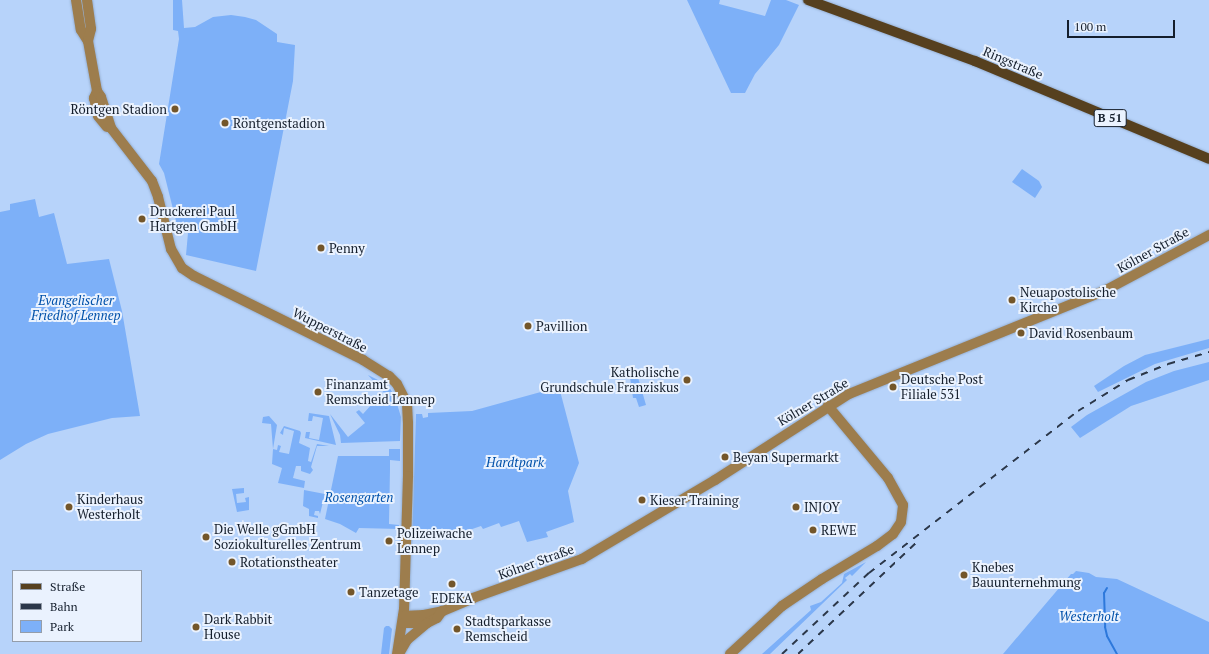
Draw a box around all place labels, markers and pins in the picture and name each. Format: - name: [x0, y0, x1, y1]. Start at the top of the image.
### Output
- place label: Röntgen Stadion: [71, 101, 167, 117]
- marker: Röntgen Stadion: [170, 104, 180, 114]
- place label: Röntgenstadion: [233, 115, 325, 131]
- marker: Röntgenstadion: [220, 118, 230, 128]
- place label: Druckerei Paul Hartgen GmbH: [150, 204, 237, 235]
- marker: Druckerei Paul Hartgen GmbH: [137, 214, 147, 224]
- place label: Penny: [329, 240, 365, 256]
- marker: Penny: [316, 243, 326, 253]
- place label: Neuapostolische Kirche: [1020, 285, 1116, 316]
- marker: Neuapostolische Kirche: [1007, 295, 1017, 305]
- place label: Pavillion: [536, 318, 587, 334]
- marker: Pavillion: [523, 321, 533, 331]
- place label: David Rosenbaum: [1029, 325, 1133, 341]
- marker: David Rosenbaum: [1016, 328, 1026, 338]
- place label: Katholische Grundschule Franziskus: [540, 365, 679, 396]
- place label: Deutsche Post Filiale 531: [901, 372, 983, 403]
- marker: Katholische Grundschule Franziskus: [682, 375, 692, 385]
- place label: Finanzamt Remscheid Lennep: [326, 377, 435, 408]
- marker: Deutsche Post Filiale 531: [888, 382, 898, 392]
- marker: Finanzamt Remscheid Lennep: [313, 387, 323, 397]
- place label: Beyan Supermarkt: [733, 449, 839, 465]
- marker: Beyan Supermarkt: [720, 452, 730, 462]
- place label: Kinderhaus Westerholt: [77, 492, 143, 523]
- place label: Kieser Training: [650, 492, 738, 508]
- marker: Kieser Training: [637, 495, 647, 505]
- place label: INJOY: [804, 499, 840, 515]
- marker: Kinderhaus Westerholt: [64, 502, 74, 512]
- marker: INJOY: [791, 502, 801, 512]
- place label: Die Welle gGmbH Soziokulturelles Zentrum: [214, 522, 361, 553]
- place label: REWE: [821, 522, 857, 538]
- marker: REWE: [808, 525, 818, 535]
- place label: Polizeiwache Lennep: [397, 526, 472, 557]
- marker: Die Welle gGmbH Soziokulturelles Zentrum: [201, 532, 211, 542]
- marker: Polizeiwache Lennep: [384, 536, 394, 546]
- place label: Rotationstheater: [240, 554, 338, 570]
- marker: Rotationstheater: [227, 557, 237, 567]
- place label: Knebes Bauunternehmung: [972, 560, 1081, 591]
- marker: Knebes Bauunternehmung: [959, 570, 969, 580]
- marker: EDEKA: [447, 579, 457, 589]
- place label: Tanzetage: [359, 584, 418, 600]
- marker: Tanzetage: [346, 587, 356, 597]
- place label: EDEKA: [431, 590, 473, 606]
- place label: Dark Rabbit House: [204, 612, 272, 643]
- place label: Stadtsparkasse Remscheid: [465, 614, 551, 645]
- marker: Dark Rabbit House: [191, 622, 201, 632]
- marker: Stadtsparkasse Remscheid: [452, 624, 462, 634]

